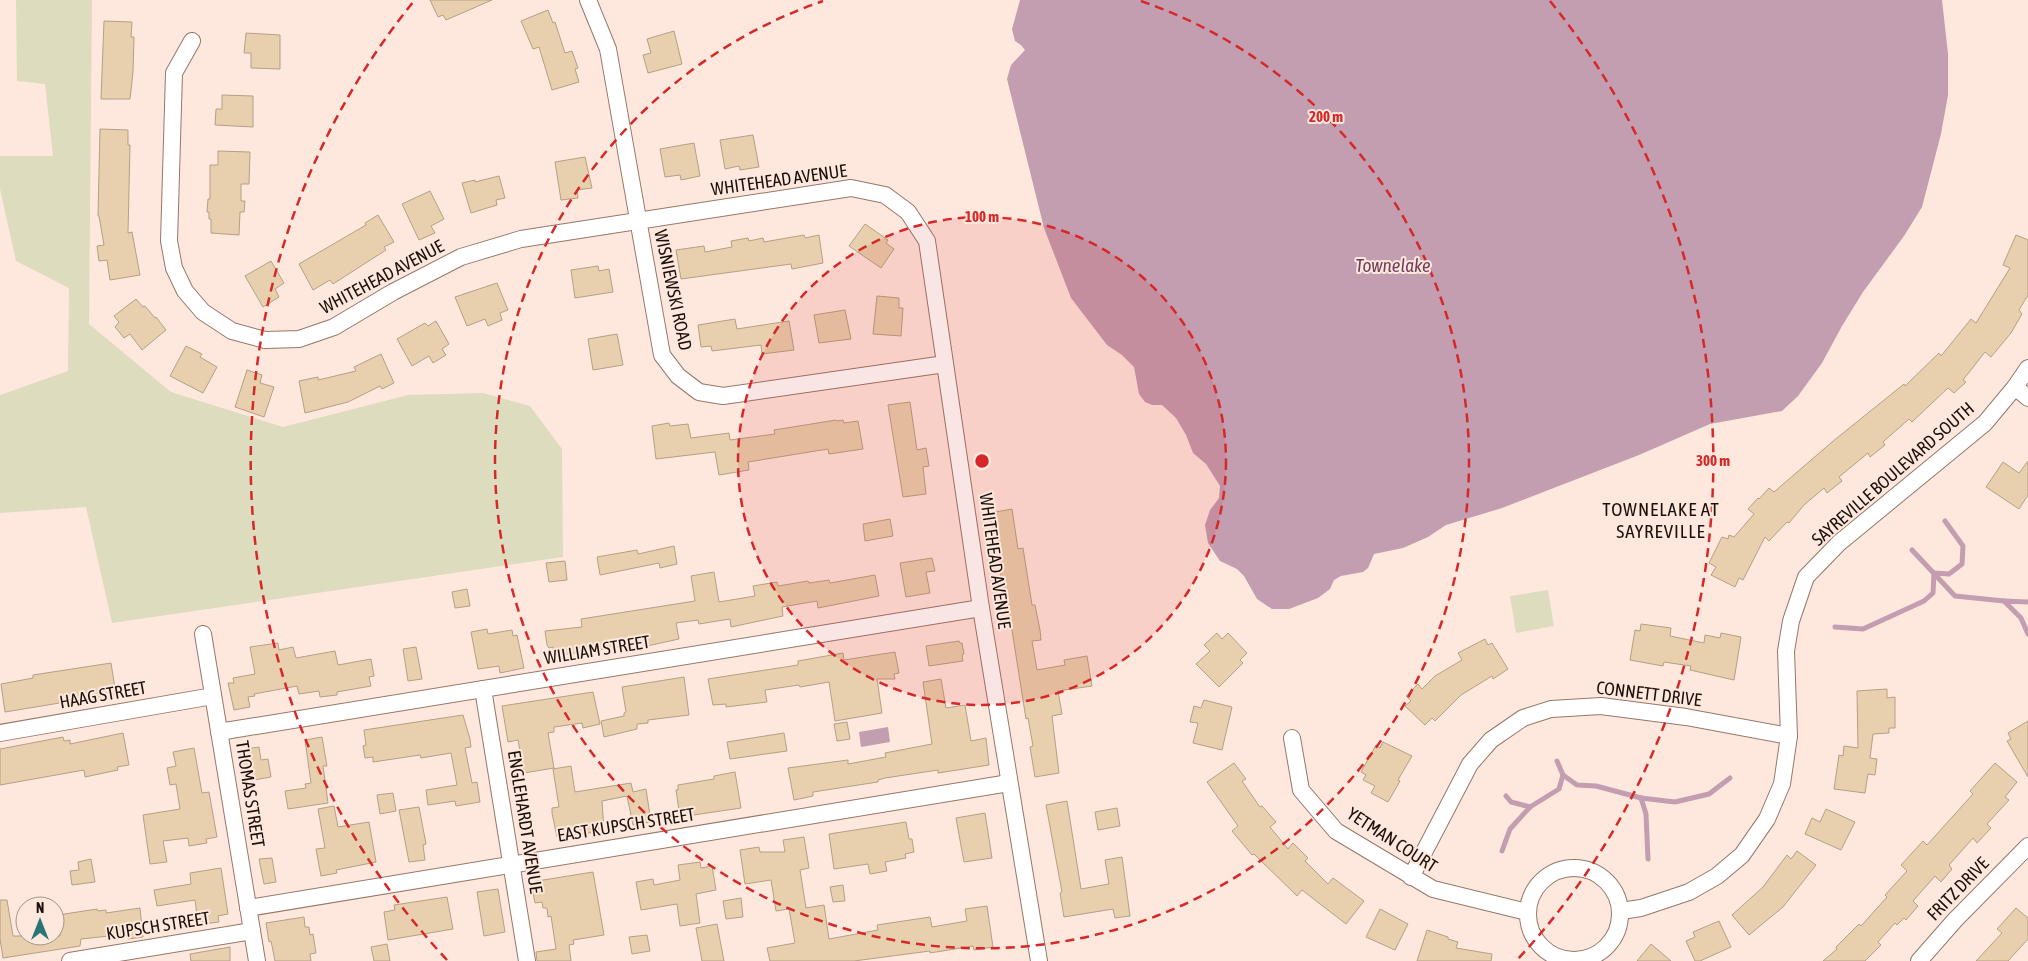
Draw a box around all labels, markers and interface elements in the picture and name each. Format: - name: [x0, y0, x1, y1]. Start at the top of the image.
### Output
- text: 200 m: [1309, 108, 1343, 125]
- street label: WHITEHEAD AVENUE: [710, 160, 849, 199]
- text: 100 m: [965, 208, 999, 225]
- street label: WISNIEWSKI ROAD: [650, 228, 697, 352]
- street label: WHITEHEAD AVENUE: [316, 235, 447, 318]
- water label: Townelake: [1355, 254, 1431, 276]
- street label: SAYREVILLE BOULEVARD SOUTH: [1807, 398, 1978, 550]
- centre of rings: [973, 452, 991, 470]
- text: 300 m: [1696, 452, 1730, 469]
- street label: WHITEHEAD AVENUE: [976, 492, 1015, 631]
- district label: TOWNELAKE AT SAYREVILLE: [1602, 498, 1720, 542]
- street label: WILLIAM STREET: [542, 631, 652, 668]
- street label: HAAG STREET: [58, 677, 148, 712]
- street label: CONNETT DRIVE: [1595, 677, 1703, 710]
- street label: THOMAS STREET: [232, 739, 269, 849]
- street label: ENGLEHARDT AVENUE: [504, 749, 547, 895]
- street label: EAST KUPSCH STREET: [556, 803, 696, 846]
- street label: YETMAN COURT: [1343, 803, 1441, 877]
- street label: FRITZ DRIVE: [1922, 853, 1993, 925]
- north arrow: [15, 896, 65, 946]
- text: N: [36, 900, 44, 916]
- street label: KUPSCH STREET: [105, 907, 211, 944]

